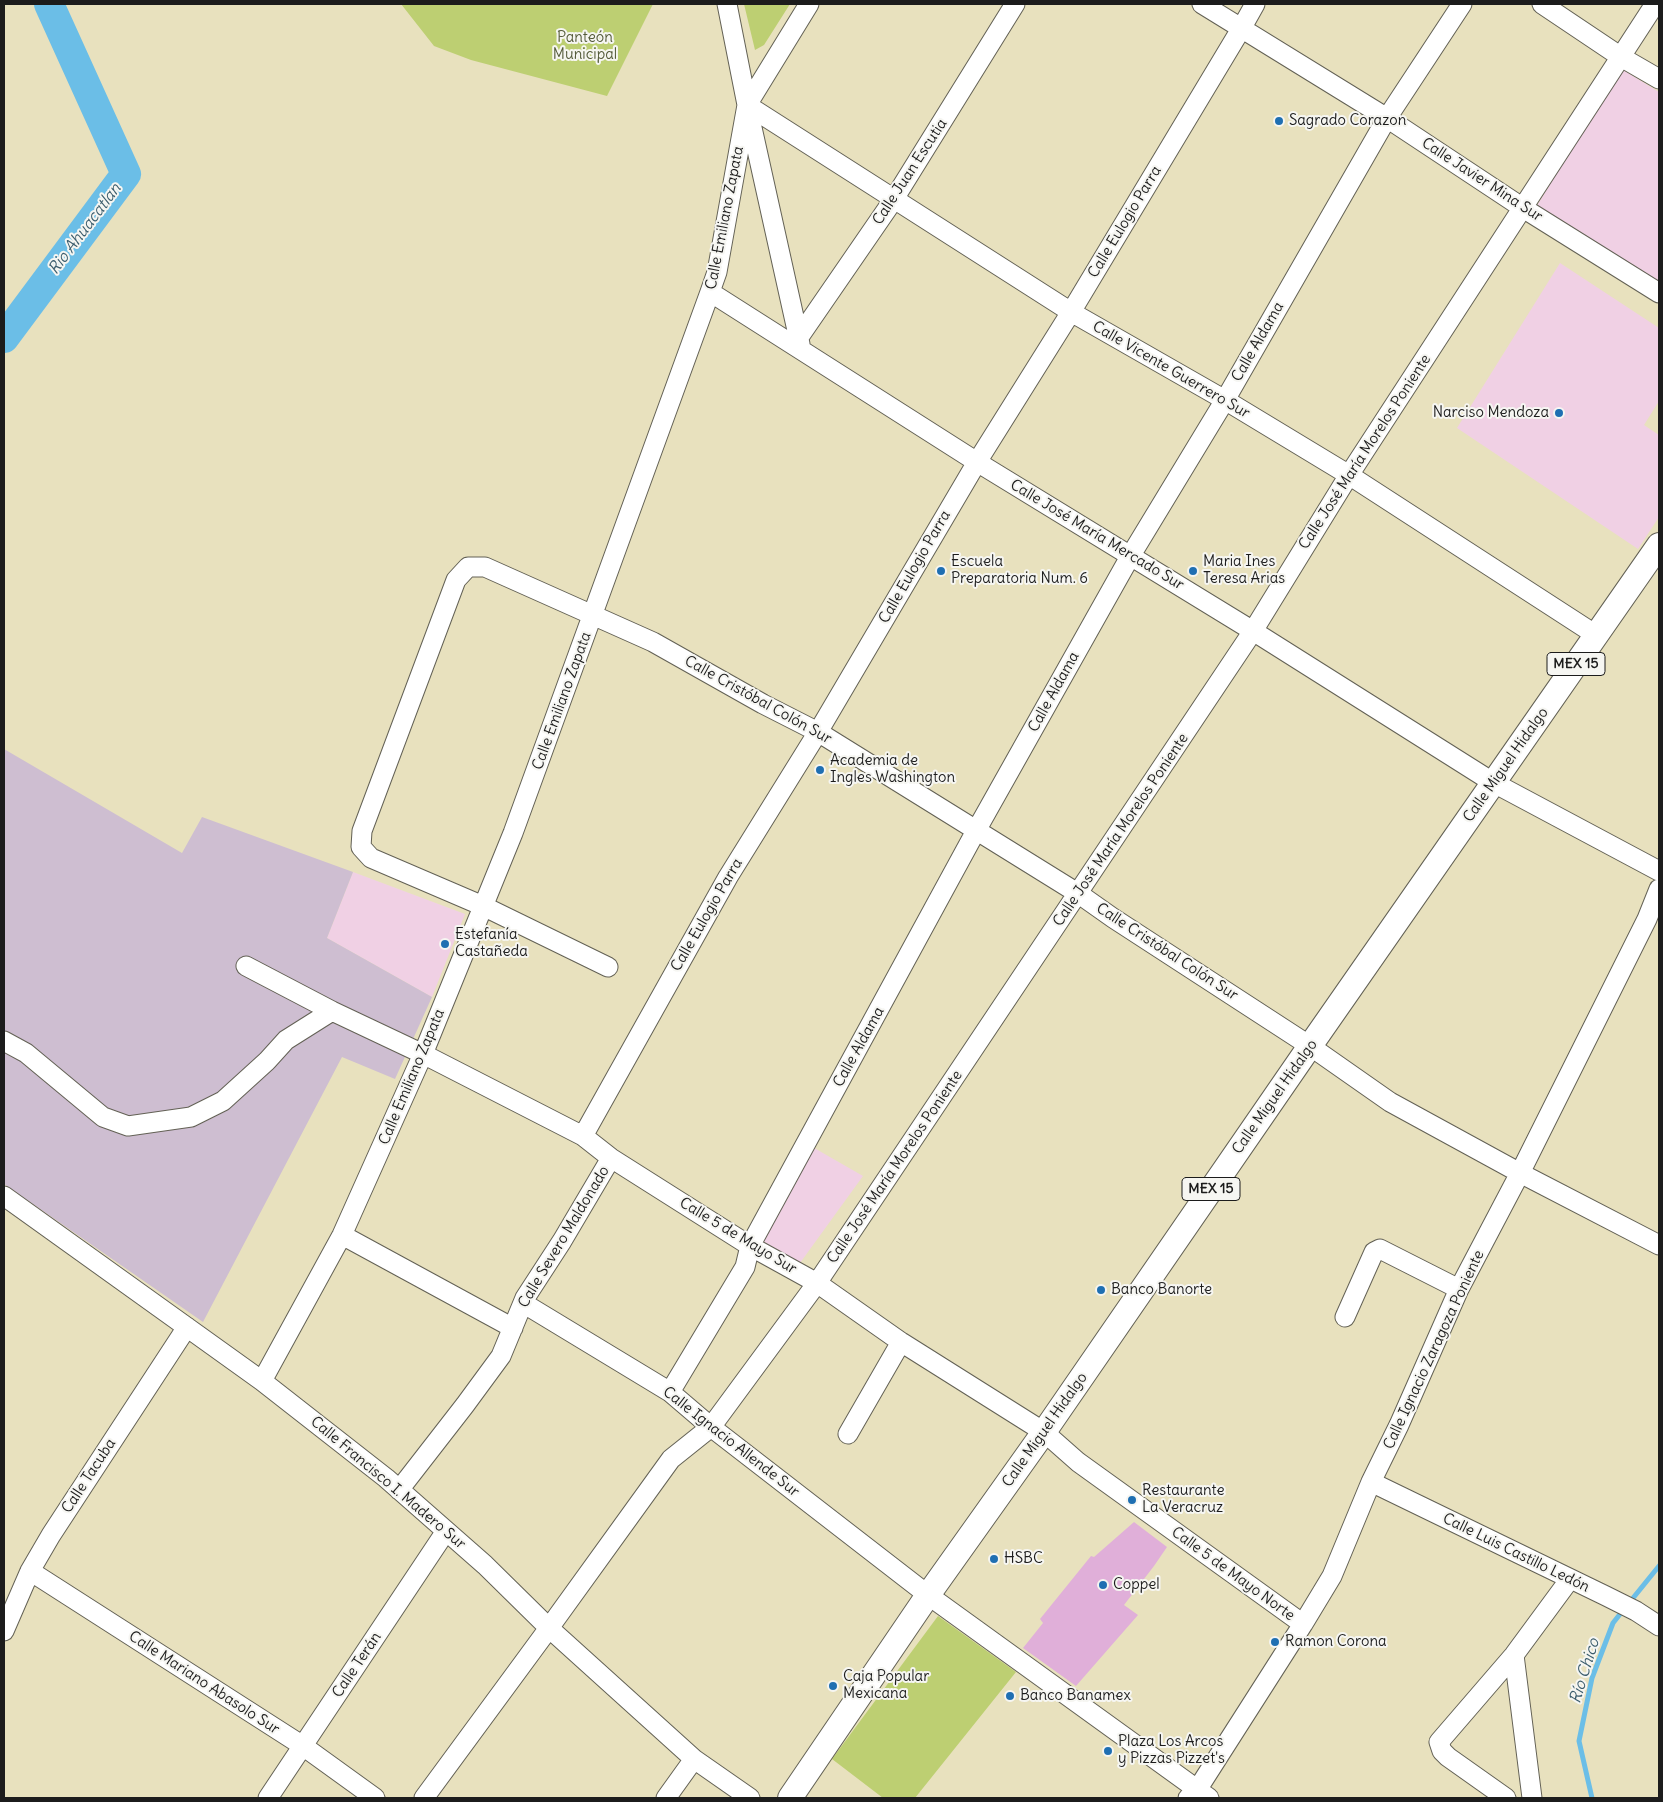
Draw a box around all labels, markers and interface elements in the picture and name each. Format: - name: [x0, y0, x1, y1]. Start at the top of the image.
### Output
- park label: Panteón Municipal: [553, 29, 617, 64]
- place label: Sagrado Corazon: [1289, 112, 1406, 130]
- marker: Sagrado Corazon: [1273, 115, 1285, 127]
- street label: Calle Juan Escutia: [869, 116, 951, 228]
- street label: Calle Javier Mina Sur: [1418, 134, 1546, 226]
- street label: Calle Emiliano Zapata: [702, 145, 748, 291]
- street label: Calle Eulogio Parra: [1084, 163, 1166, 281]
- water label: Rio Ahuacatlan: [45, 180, 125, 278]
- street label: Calle Aldama: [1228, 299, 1288, 385]
- street label: Calle Vicente Guerrero Sur: [1089, 318, 1253, 422]
- street label: Calle José María Morelos Poniente: [1295, 351, 1435, 553]
- place label: Narciso Mendoza: [1433, 404, 1549, 422]
- marker: Narciso Mendoza: [1553, 407, 1565, 419]
- street label: Calle José María Mercado Sur: [1007, 476, 1187, 594]
- street label: Calle Eulogio Parra: [875, 507, 955, 627]
- place label: Escuela Preparatoria Num. 6: [951, 553, 1088, 588]
- place label: Maria Ines Teresa Arias: [1203, 553, 1285, 588]
- marker: Escuela Preparatoria Num. 6: [935, 565, 947, 577]
- marker: Maria Ines Teresa Arias: [1187, 565, 1199, 577]
- street label: Calle Emiliano Zapata: [529, 630, 595, 772]
- street label: Calle Aldama: [1025, 649, 1083, 735]
- street label: Calle Cristóbal Colón Sur: [681, 652, 835, 748]
- road number: MEX 15: [1547, 652, 1605, 676]
- street label: Calle Miguel Hidalgo: [1460, 704, 1552, 826]
- street label: Calle José María Morelos Poniente: [1050, 730, 1192, 930]
- place label: Academia de Ingles Washington: [830, 752, 955, 787]
- marker: Academia de Ingles Washington: [814, 764, 826, 776]
- street label: Calle Eulogio Parra: [667, 855, 747, 975]
- street label: Calle Cristóbal Colón Sur: [1093, 899, 1241, 1005]
- place label: Estefanía Castañeda: [455, 926, 528, 961]
- marker: Estefanía Castañeda: [439, 938, 451, 950]
- street label: Calle Aldama: [830, 1004, 888, 1090]
- street label: Calle Emiliano Zapata: [375, 1007, 449, 1147]
- street label: Calle Miguel Hidalgo: [1229, 1036, 1321, 1158]
- street label: Calle José María Morelos Poniente: [824, 1067, 966, 1267]
- street label: Calle Severo Maldonado: [515, 1163, 613, 1311]
- road number: MEX 15: [1182, 1178, 1240, 1200]
- street label: Calle 5 de Mayo Sur: [676, 1194, 800, 1278]
- street label: Calle Ignacio Zaragoza Poniente: [1380, 1248, 1488, 1452]
- place label: Banco Banorte: [1111, 1281, 1212, 1299]
- marker: Banco Banorte: [1095, 1284, 1107, 1296]
- street label: Calle Miguel Hidalgo: [999, 1369, 1091, 1491]
- street label: Calle Ignacio Allende Sur: [659, 1383, 803, 1501]
- street label: Calle Francisco I. Madero Sur: [307, 1413, 469, 1553]
- street label: Calle Tacuba: [58, 1435, 120, 1517]
- place label: Restaurante La Veracruz: [1142, 1482, 1224, 1517]
- marker: Restaurante La Veracruz: [1126, 1494, 1138, 1506]
- street label: Calle Luis Castillo Ledón: [1440, 1510, 1592, 1596]
- street label: Calle 5 de Mayo Norte: [1168, 1523, 1298, 1625]
- place label: HSBC: [1004, 1550, 1043, 1568]
- marker: HSBC: [988, 1553, 1000, 1565]
- place label: Coppel: [1113, 1576, 1160, 1594]
- marker: Coppel: [1097, 1579, 1109, 1591]
- street label: Calle Mariano Abasolo Sur: [125, 1627, 283, 1739]
- street label: Calle Terán: [329, 1629, 385, 1701]
- place label: Ramon Corona: [1285, 1633, 1387, 1651]
- marker: Ramon Corona: [1269, 1636, 1281, 1648]
- water label: Río Chico: [1566, 1636, 1604, 1706]
- place label: Caja Popular Mexicana: [843, 1668, 929, 1703]
- marker: Caja Popular Mexicana: [827, 1680, 839, 1692]
- place label: Banco Banamex: [1020, 1687, 1131, 1705]
- marker: Banco Banamex: [1004, 1690, 1016, 1702]
- place label: Plaza Los Arcos y Pizzas Pizzet's: [1118, 1733, 1225, 1768]
- marker: Plaza Los Arcos y Pizzas Pizzet's: [1102, 1745, 1114, 1757]

